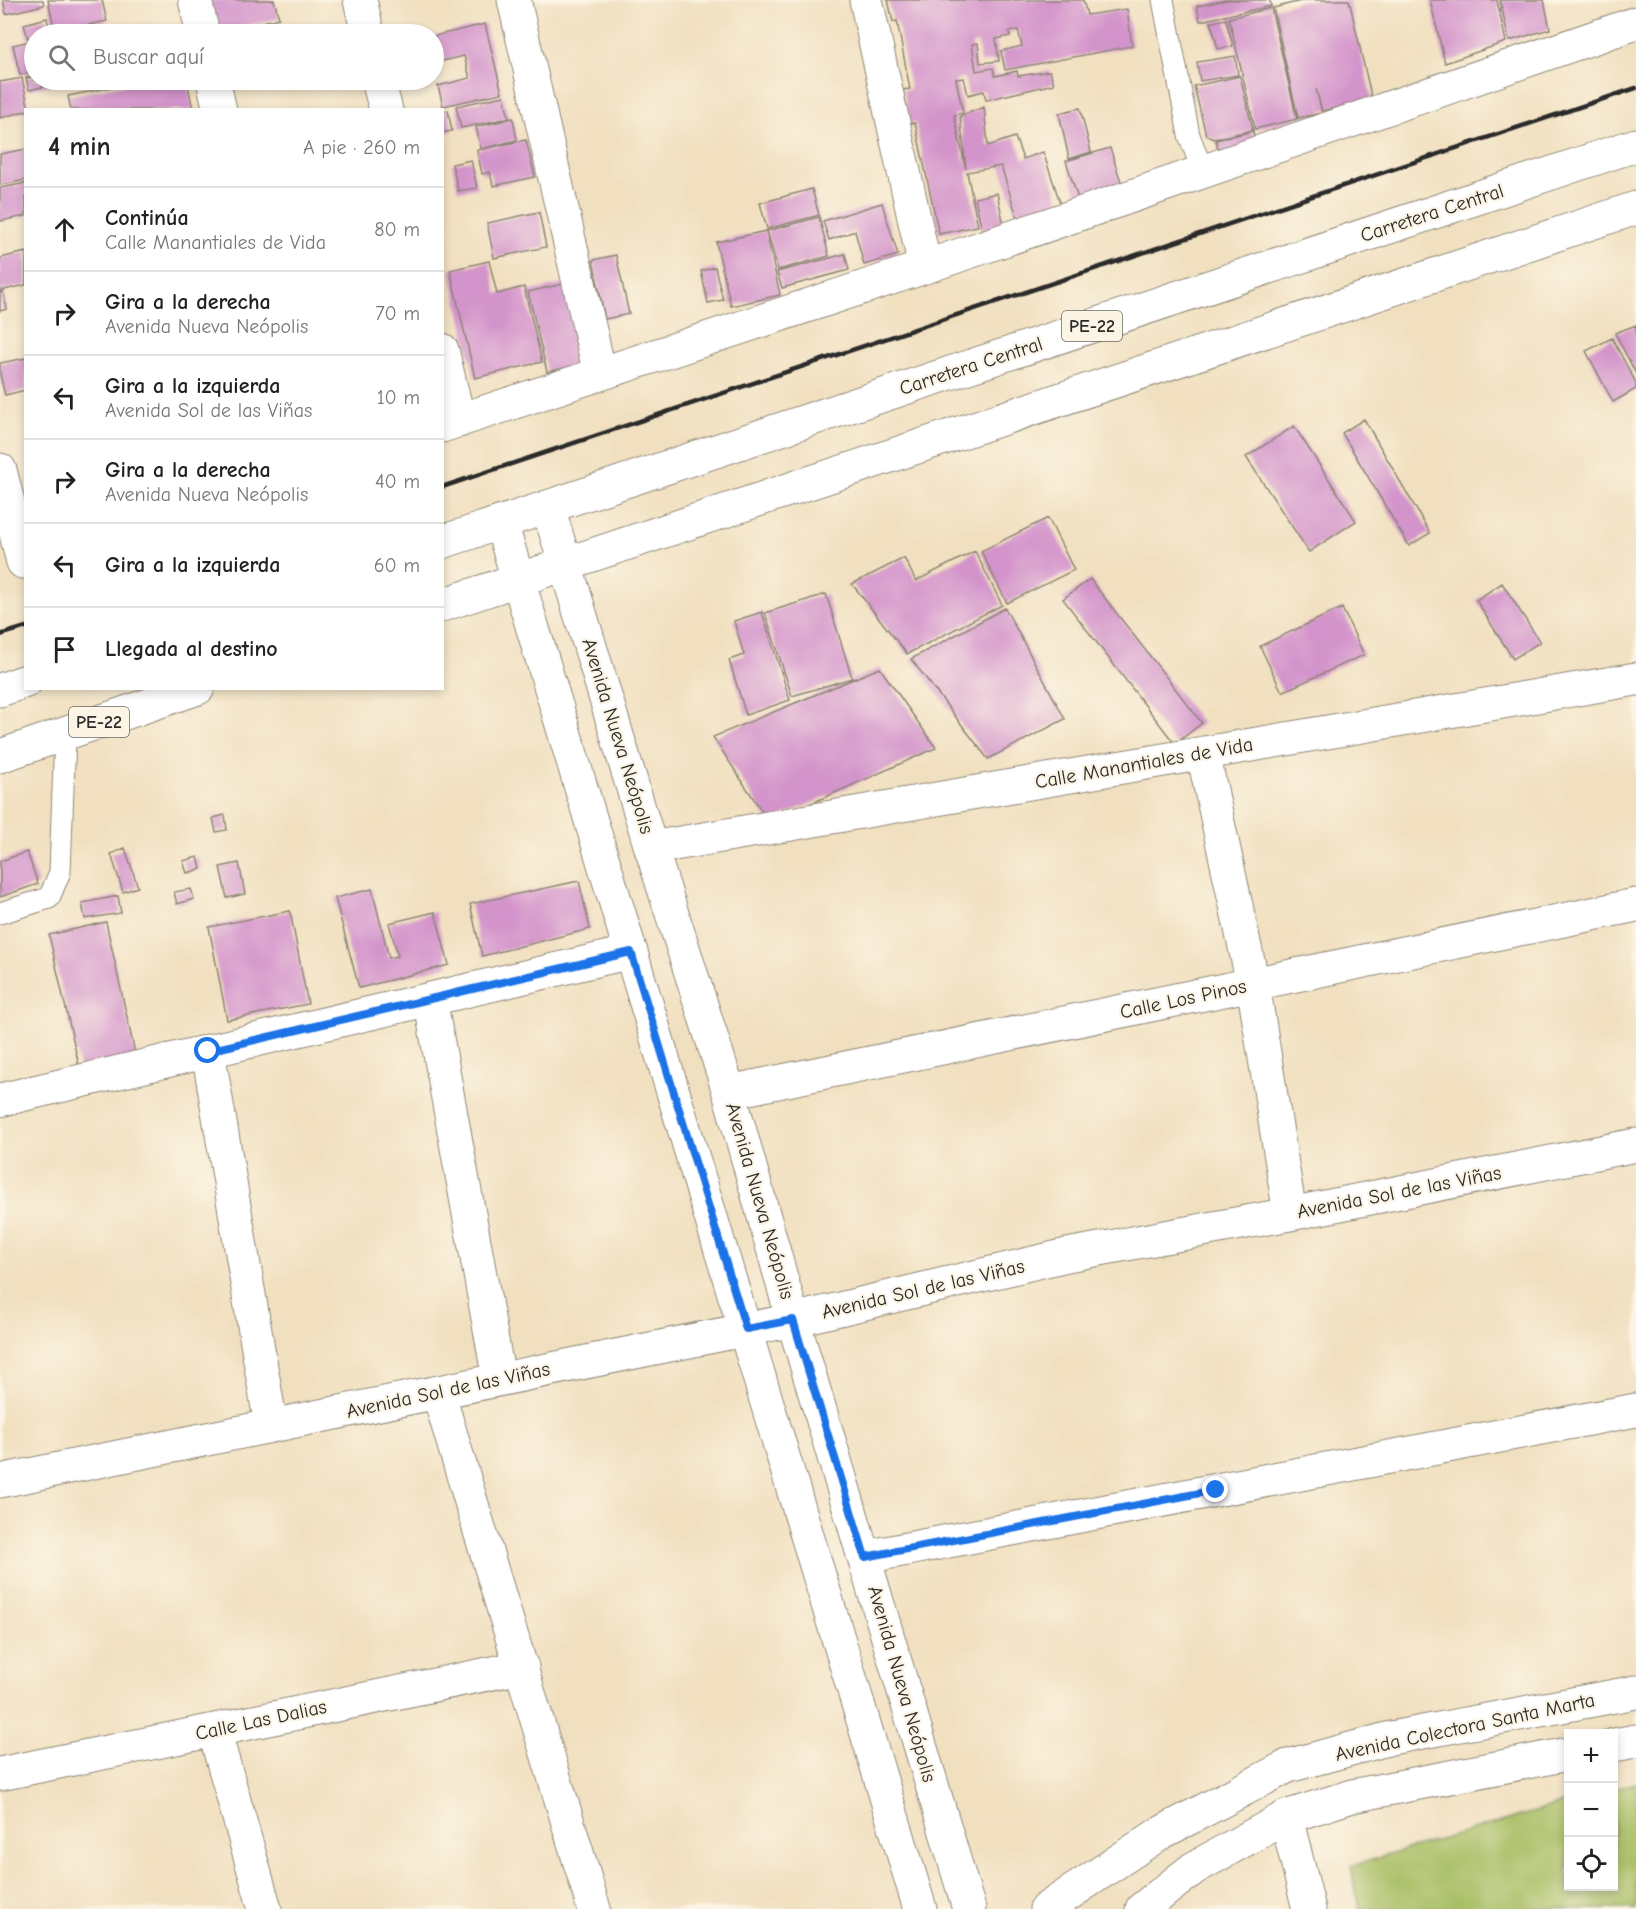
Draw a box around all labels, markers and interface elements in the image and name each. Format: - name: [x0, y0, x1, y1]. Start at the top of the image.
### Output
- search box: [24, 24, 444, 90]
- icon: search: [45, 41, 78, 74]
- text: Buscar aquí: [93, 44, 204, 70]
- text: 4 min: [48, 132, 111, 162]
- text: A pie · 260 m: [303, 136, 420, 159]
- street label: Carretera Central: [1358, 179, 1506, 247]
- text: Continúa: [105, 205, 189, 231]
- icon: ahead: [48, 213, 81, 246]
- text: 80 m: [374, 218, 420, 241]
- text: Calle Manantiales de Vida: [105, 231, 326, 254]
- text: Gira a la derecha: [105, 289, 271, 315]
- icon: right: [48, 297, 81, 330]
- text: 70 m: [375, 302, 420, 325]
- road number: PE-22: [1062, 311, 1122, 341]
- text: Avenida Nueva Neópolis: [105, 315, 308, 338]
- street label: Carretera Central: [897, 332, 1045, 400]
- text: Gira a la izquierda: [105, 373, 280, 399]
- icon: left: [48, 381, 81, 414]
- text: 10 m: [377, 386, 420, 409]
- text: Avenida Sol de las Viñas: [105, 399, 312, 422]
- text: Gira a la derecha: [105, 457, 271, 483]
- icon: right: [48, 465, 81, 498]
- text: 40 m: [375, 470, 420, 493]
- text: Avenida Nueva Neópolis: [105, 483, 308, 506]
- icon: left: [48, 549, 81, 582]
- text: Gira a la izquierda: [105, 552, 280, 578]
- text: 60 m: [374, 554, 420, 577]
- icon: arrive: [48, 633, 81, 666]
- street label: Avenida Nueva Neópolis: [577, 635, 659, 837]
- text: Llegada al destino: [105, 636, 278, 662]
- road number: PE-22: [69, 707, 129, 737]
- street label: Calle Manantiales de Vida: [1033, 732, 1255, 794]
- street label: Calle Los Pinos: [1118, 974, 1248, 1024]
- route start: [194, 1037, 220, 1063]
- street label: Avenida Nueva Neópolis: [721, 1100, 799, 1302]
- street label: Avenida Sol de las Viñas: [1295, 1161, 1503, 1223]
- street label: Avenida Sol de las Viñas: [819, 1254, 1027, 1324]
- street label: Avenida Sol de las Viñas: [344, 1357, 552, 1423]
- route end: [1202, 1476, 1228, 1502]
- street label: Avenida Nueva Neópolis: [863, 1583, 941, 1785]
- street label: Avenida Colectora Santa Marta: [1333, 1688, 1597, 1766]
- street label: Calle Las Dalias: [193, 1695, 329, 1745]
- map controls: [1564, 1729, 1618, 1891]
- button: +: [1564, 1729, 1618, 1783]
- button: −: [1564, 1783, 1618, 1837]
- button: locate: [1564, 1837, 1618, 1891]

